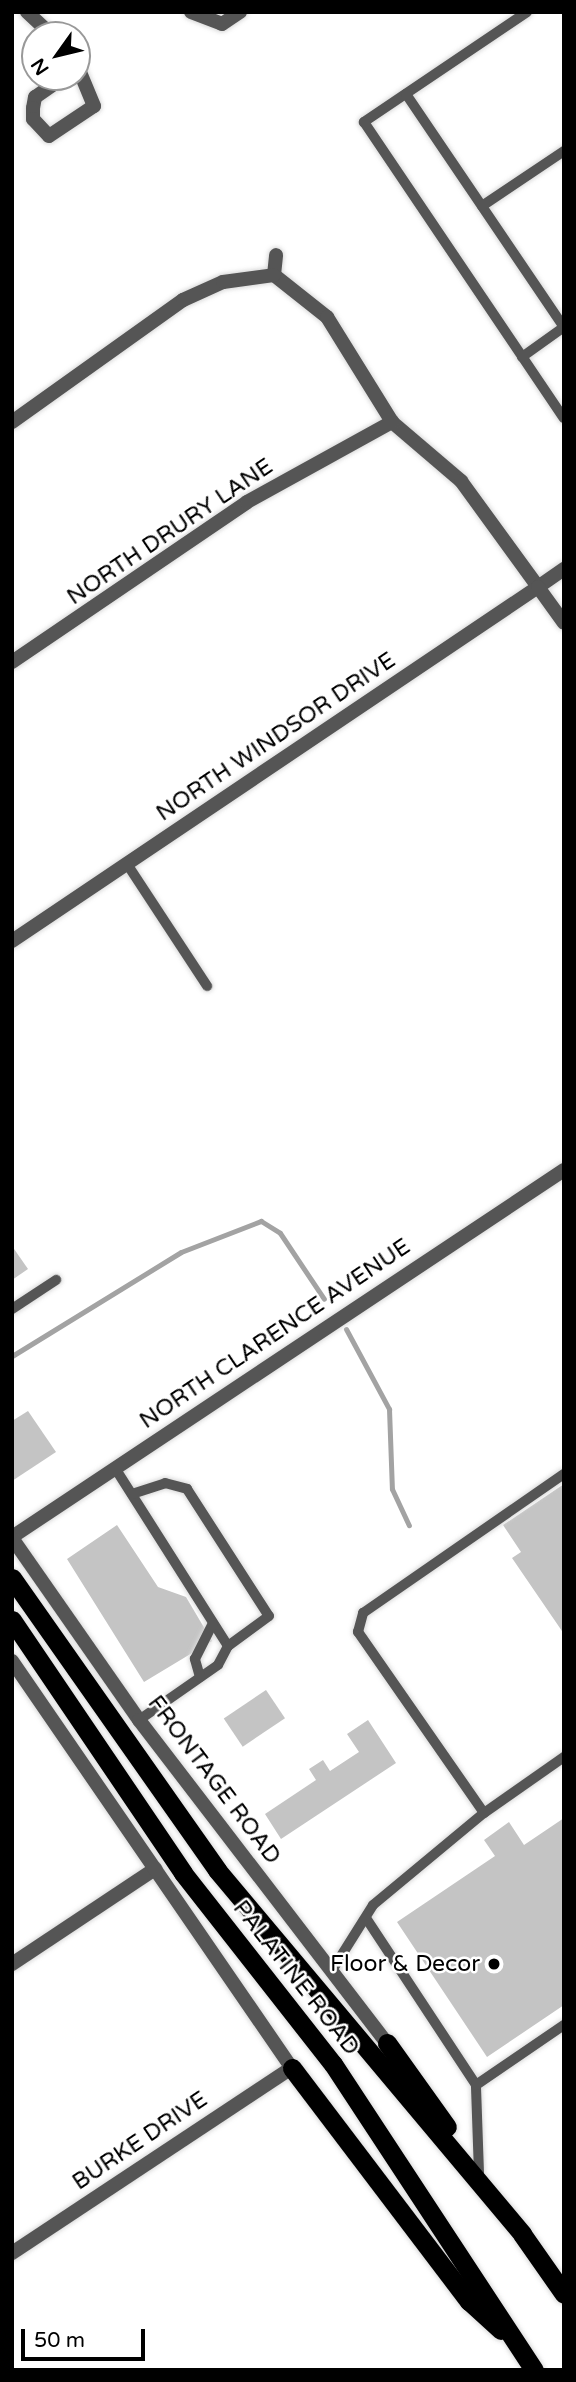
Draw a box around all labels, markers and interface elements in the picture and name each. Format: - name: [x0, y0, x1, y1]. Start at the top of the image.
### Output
- north arrow: [21, 21, 91, 91]
- text: N: [27, 54, 54, 79]
- street label: NORTH DRURY LANE: [62, 453, 278, 611]
- street label: NORTH WINDSOR DRIVE: [151, 647, 401, 827]
- street label: NORTH CLARENCE AVENUE: [135, 1233, 415, 1435]
- street label: FRONTAGE ROAD: [142, 1690, 286, 1870]
- street label: PALATINE ROAD: [227, 1895, 365, 2061]
- place label: Floor & Decor: [330, 1950, 480, 1978]
- marker: Floor & Decor: [486, 1956, 502, 1972]
- street label: BURKE DRIVE: [67, 2086, 213, 2196]
- scale bar: [24, 2316, 149, 2360]
- text: 50 m: [34, 2328, 85, 2353]

